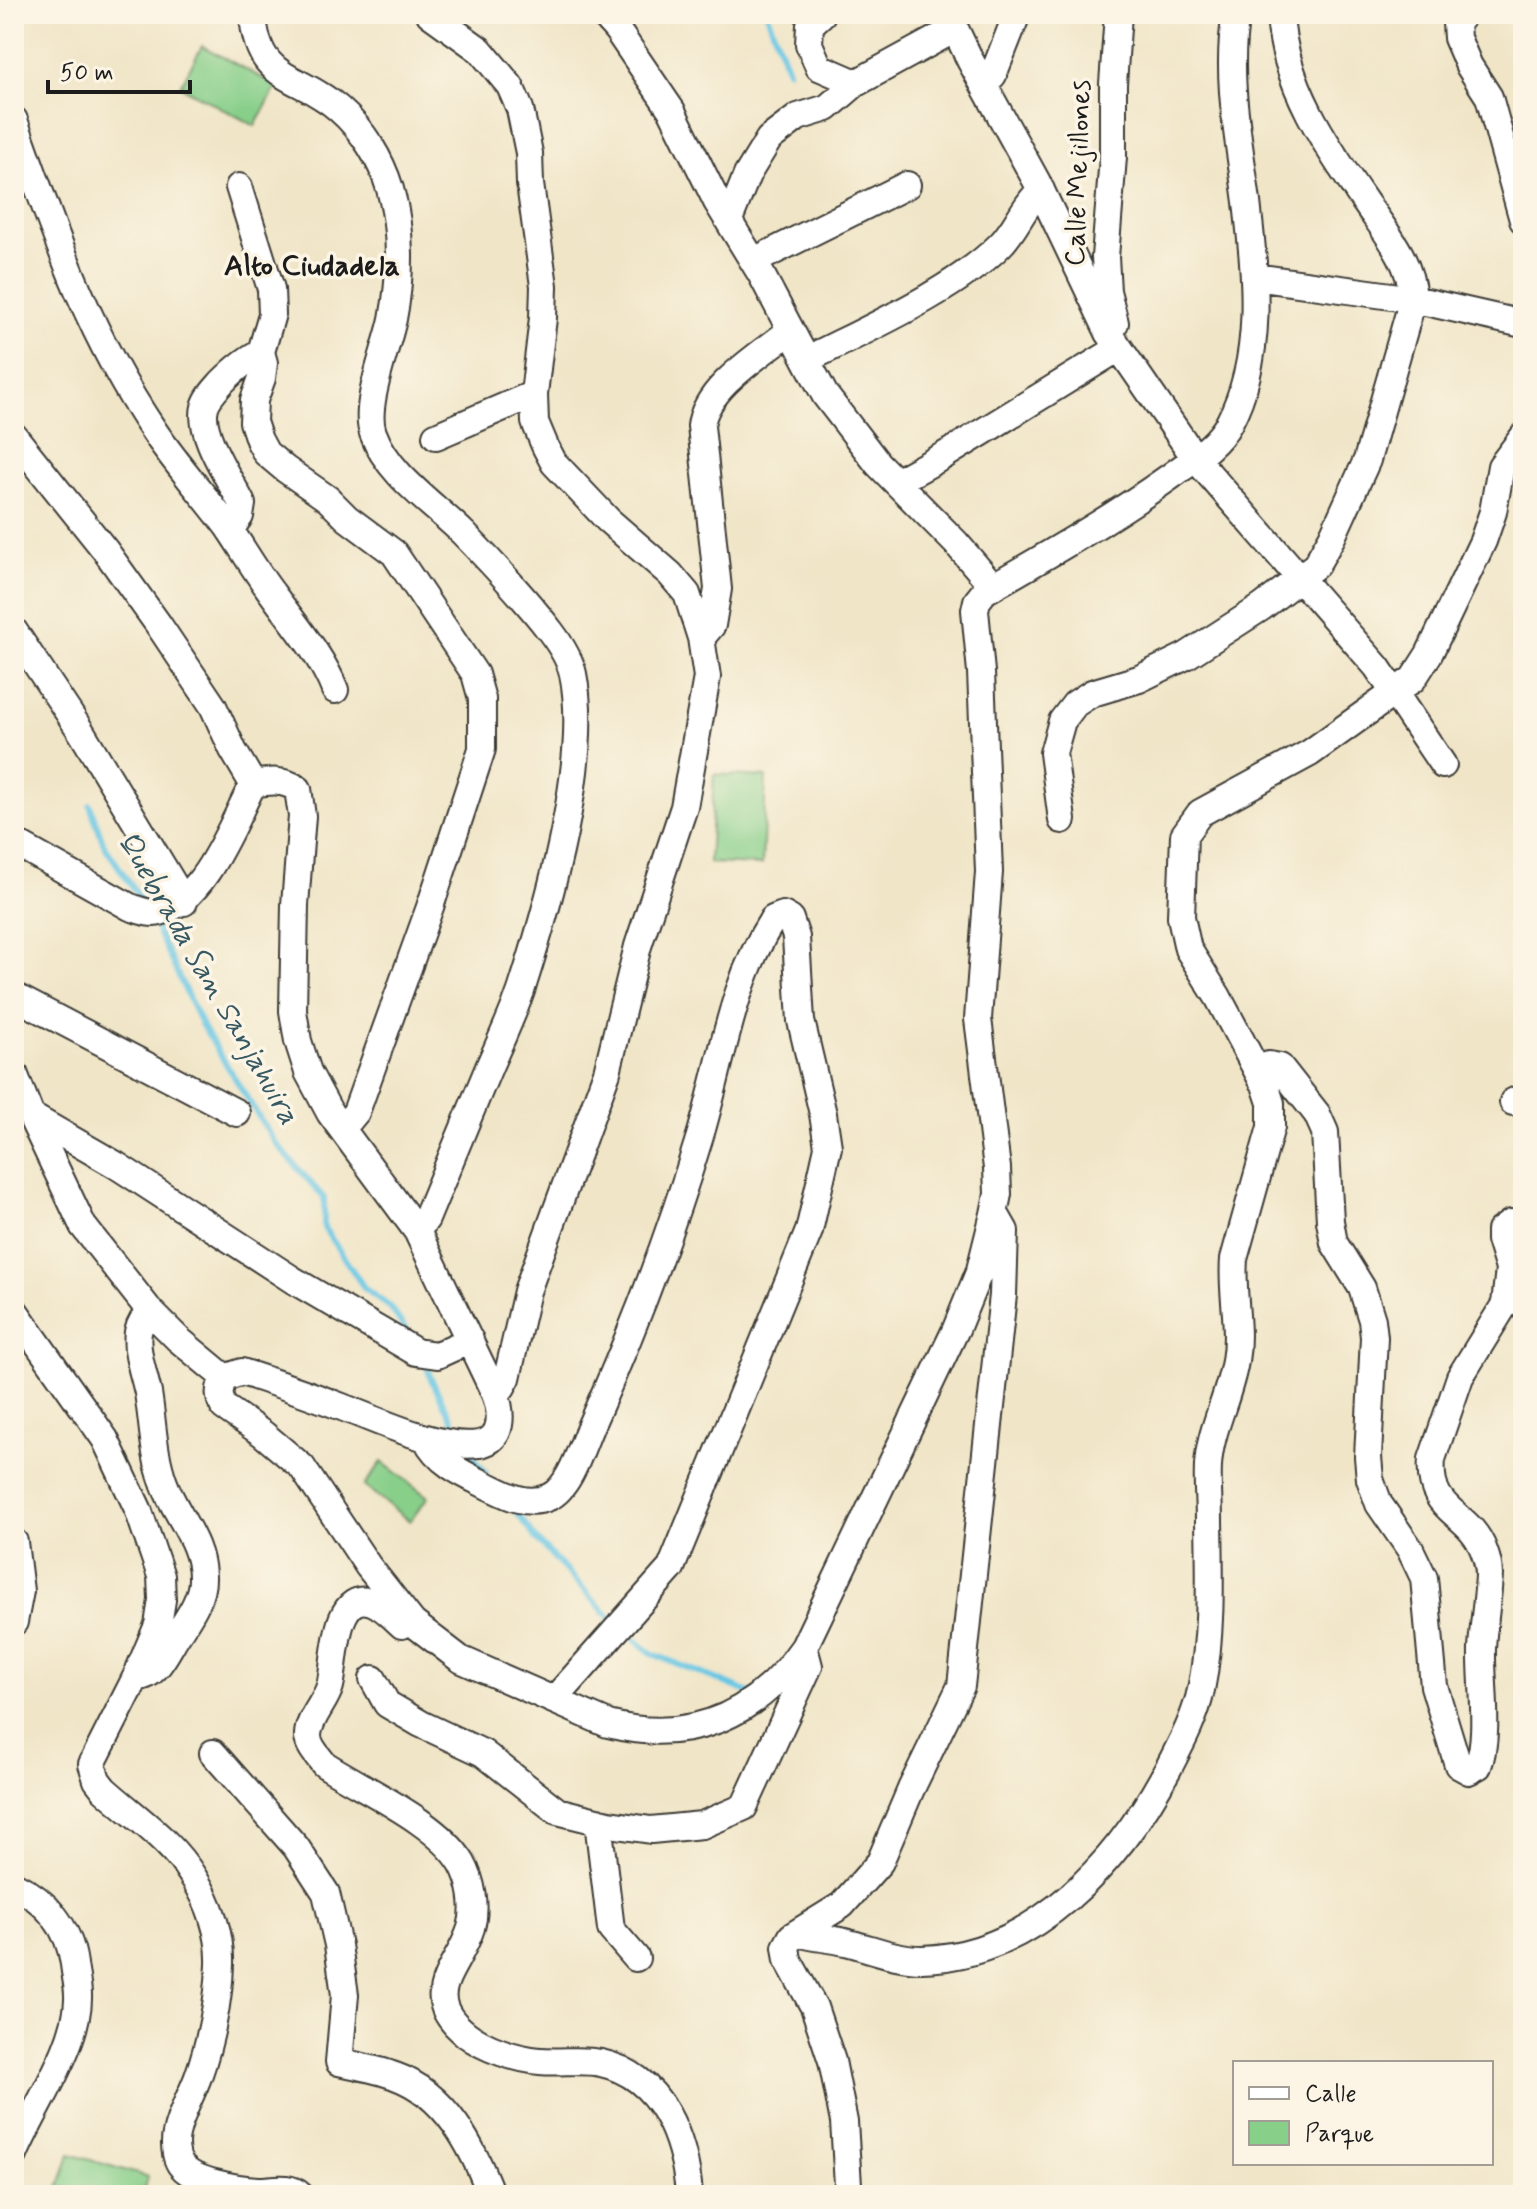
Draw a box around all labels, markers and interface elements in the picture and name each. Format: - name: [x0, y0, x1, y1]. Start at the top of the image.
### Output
- scale bar: [48, 44, 190, 94]
- text: 50 m: [60, 58, 114, 89]
- street label: Calle Mejillones: [1057, 79, 1101, 267]
- district label: Alto Ciudadela: [224, 247, 400, 286]
- water label: Quebrada San Sanjahuira: [108, 824, 308, 1132]
- legend: [1233, 2061, 1493, 2165]
- text: Calle: [1305, 2079, 1357, 2110]
- text: Parque: [1305, 2119, 1374, 2150]

